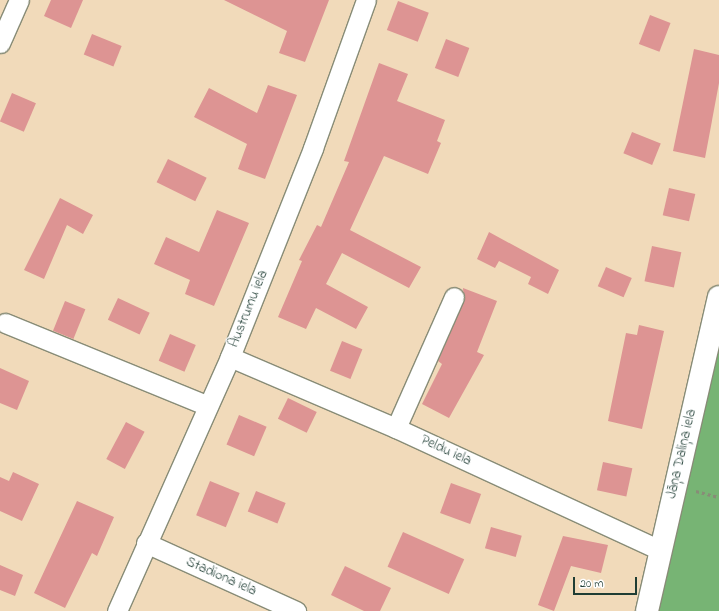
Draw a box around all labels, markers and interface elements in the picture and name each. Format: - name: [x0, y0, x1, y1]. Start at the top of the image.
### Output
- street label: Austrumu iela: [226, 268, 272, 350]
- street label: Jāņa Daliņa iela: [664, 408, 700, 500]
- street label: Peldu iela: [418, 432, 474, 470]
- street label: Stadiona iela: [183, 554, 259, 600]
- scale bar: [575, 569, 639, 595]
- text: 20 m: [580, 575, 603, 593]

